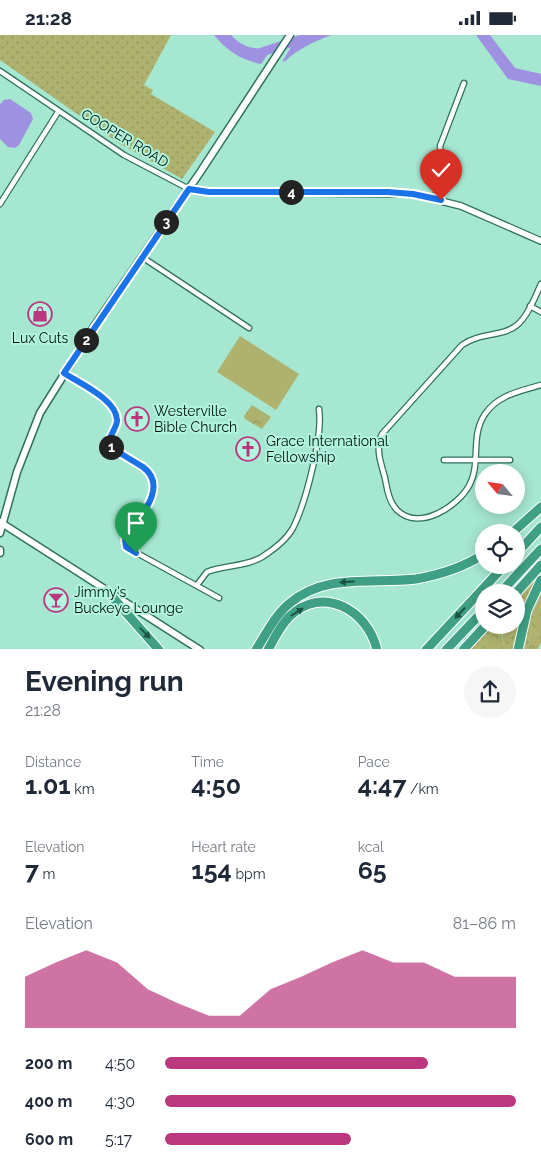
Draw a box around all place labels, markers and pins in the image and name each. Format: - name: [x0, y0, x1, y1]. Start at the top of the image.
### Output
- pin: [420, 149, 462, 200]
- pin: 4: [278, 179, 304, 205]
- pin: 3: [154, 209, 178, 235]
- shop icon: Lux Cuts: [27, 301, 53, 327]
- pin: 2: [74, 327, 98, 353]
- place label: Lux Cuts: [12, 330, 68, 346]
- place label: Westerville Bible Church: [154, 403, 237, 435]
- church icon: Westerville Bible Church: [124, 406, 150, 432]
- place label: Grace International Fellowship: [266, 433, 389, 465]
- pin: 1: [98, 435, 124, 459]
- church icon: Grace International Fellowship: [235, 436, 261, 462]
- pin: [115, 502, 157, 553]
- place label: Jimmy's Buckeye Lounge: [74, 584, 183, 616]
- bar icon: Jimmy's Buckeye Lounge: [43, 587, 69, 613]

